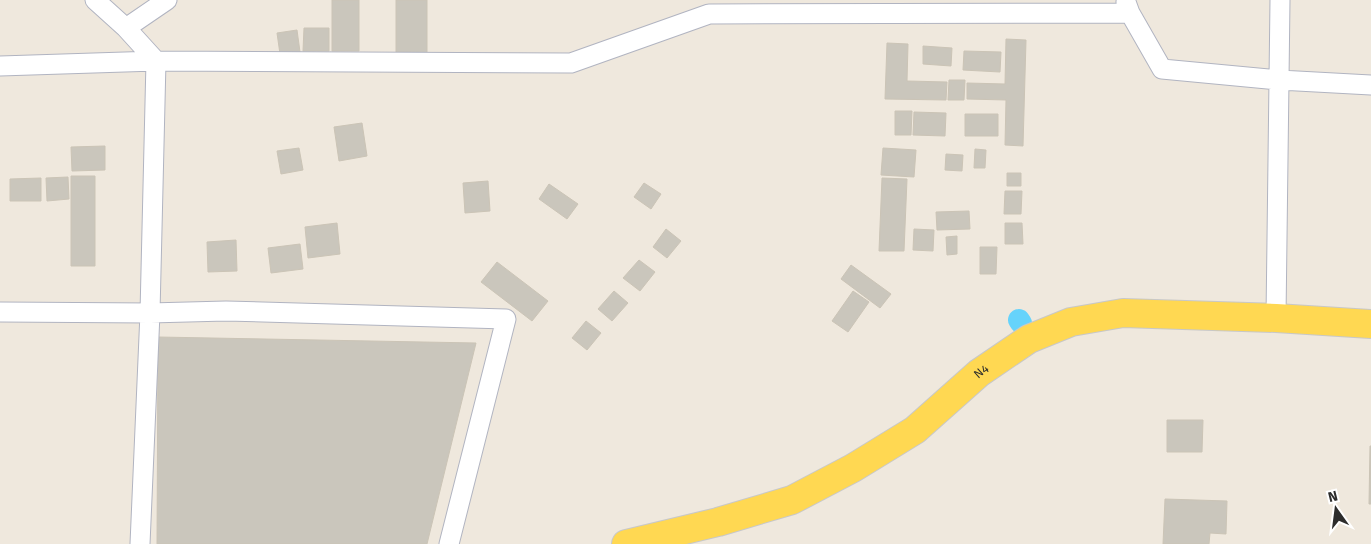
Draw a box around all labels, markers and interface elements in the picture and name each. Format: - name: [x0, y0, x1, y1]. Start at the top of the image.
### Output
- street label: N4: [971, 361, 992, 381]
- north arrow: [1311, 484, 1361, 534]
- text: N: [1326, 487, 1340, 506]

